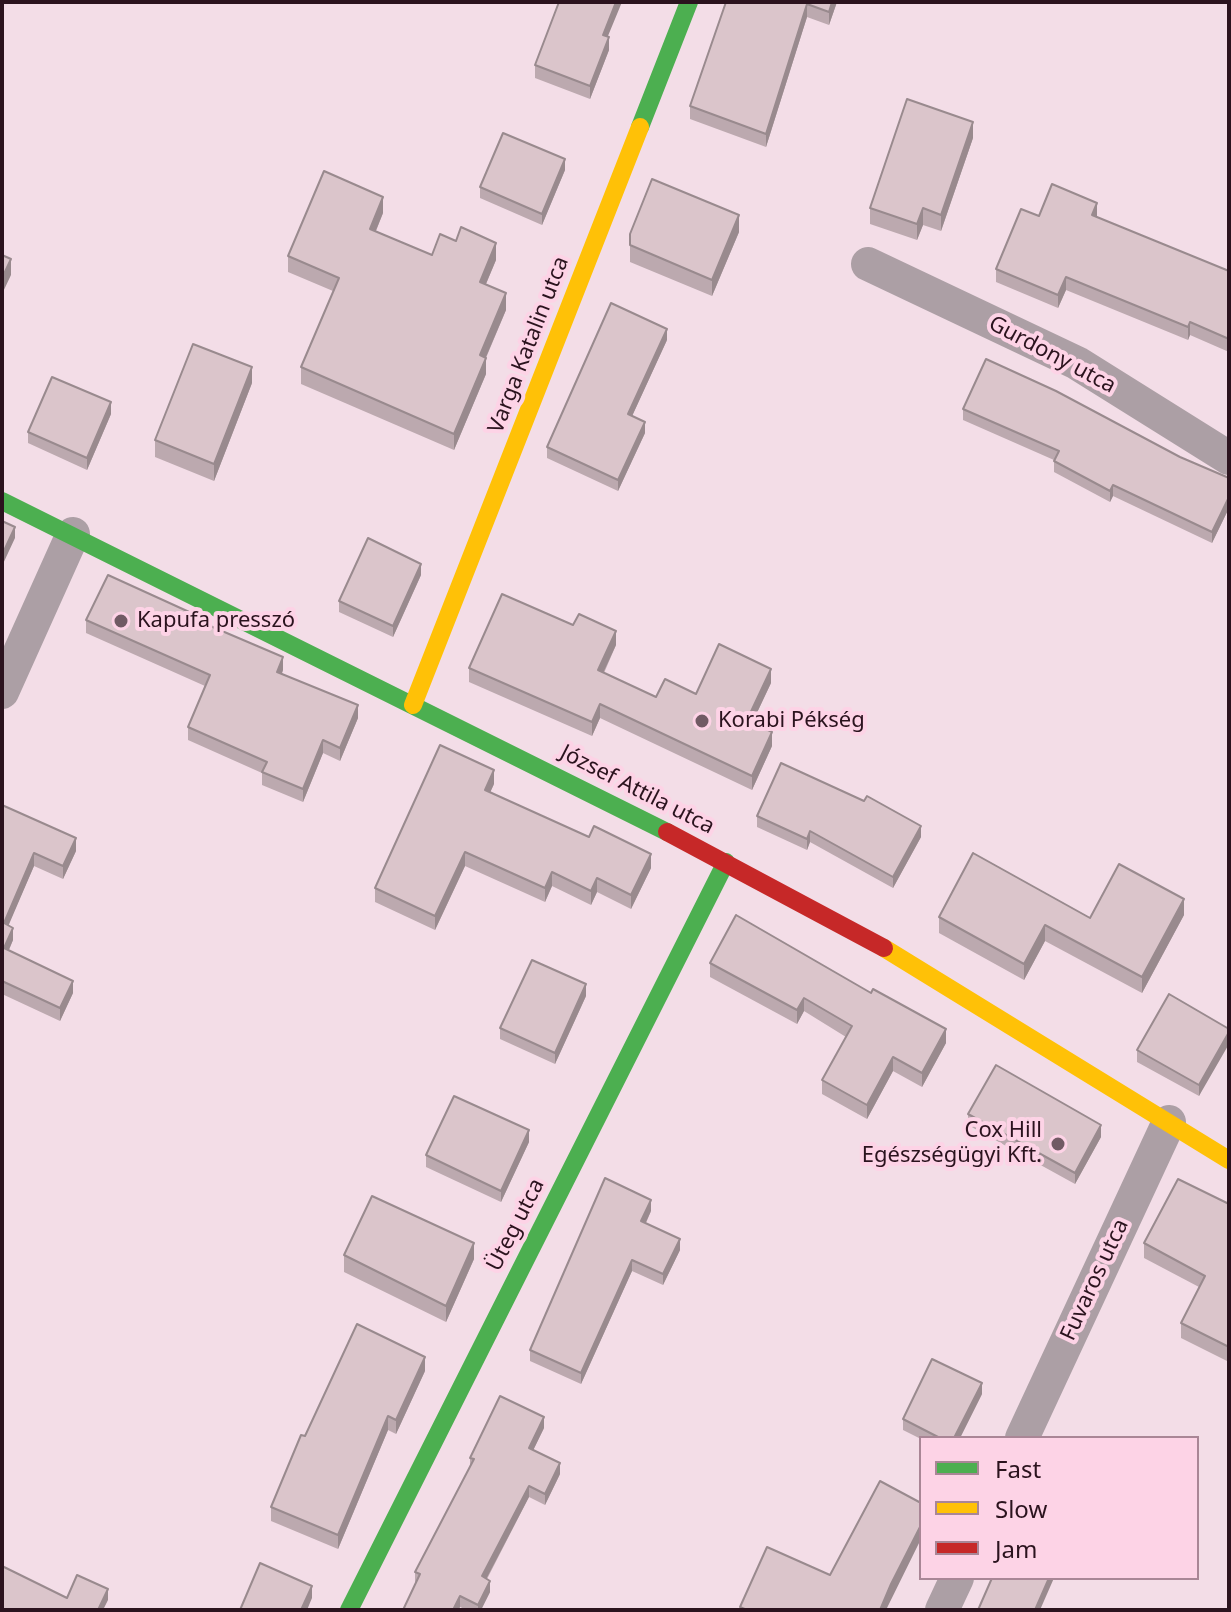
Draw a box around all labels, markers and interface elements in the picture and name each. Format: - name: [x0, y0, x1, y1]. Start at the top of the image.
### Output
- street label: Varga Katalin utca: [483, 253, 575, 437]
- street label: Gurdony utca: [984, 310, 1120, 400]
- place label: Kapufa presszó: [137, 608, 295, 634]
- marker: Kapufa presszó: [112, 612, 130, 630]
- place label: Korabi Pékség: [718, 708, 865, 734]
- marker: Korabi Pékség: [693, 712, 711, 730]
- street label: József Attila utca: [556, 740, 718, 840]
- place label: Cox Hill Egészségügyi Kft.: [862, 1118, 1042, 1170]
- marker: Cox Hill Egészségügyi Kft.: [1049, 1135, 1067, 1153]
- street label: Üteg utca: [482, 1174, 550, 1276]
- street label: Fuvaros utca: [1055, 1215, 1135, 1345]
- legend: [919, 1436, 1199, 1580]
- text: Fast: [995, 1452, 1041, 1485]
- text: Slow: [995, 1492, 1047, 1525]
- text: Jam: [995, 1532, 1037, 1565]

